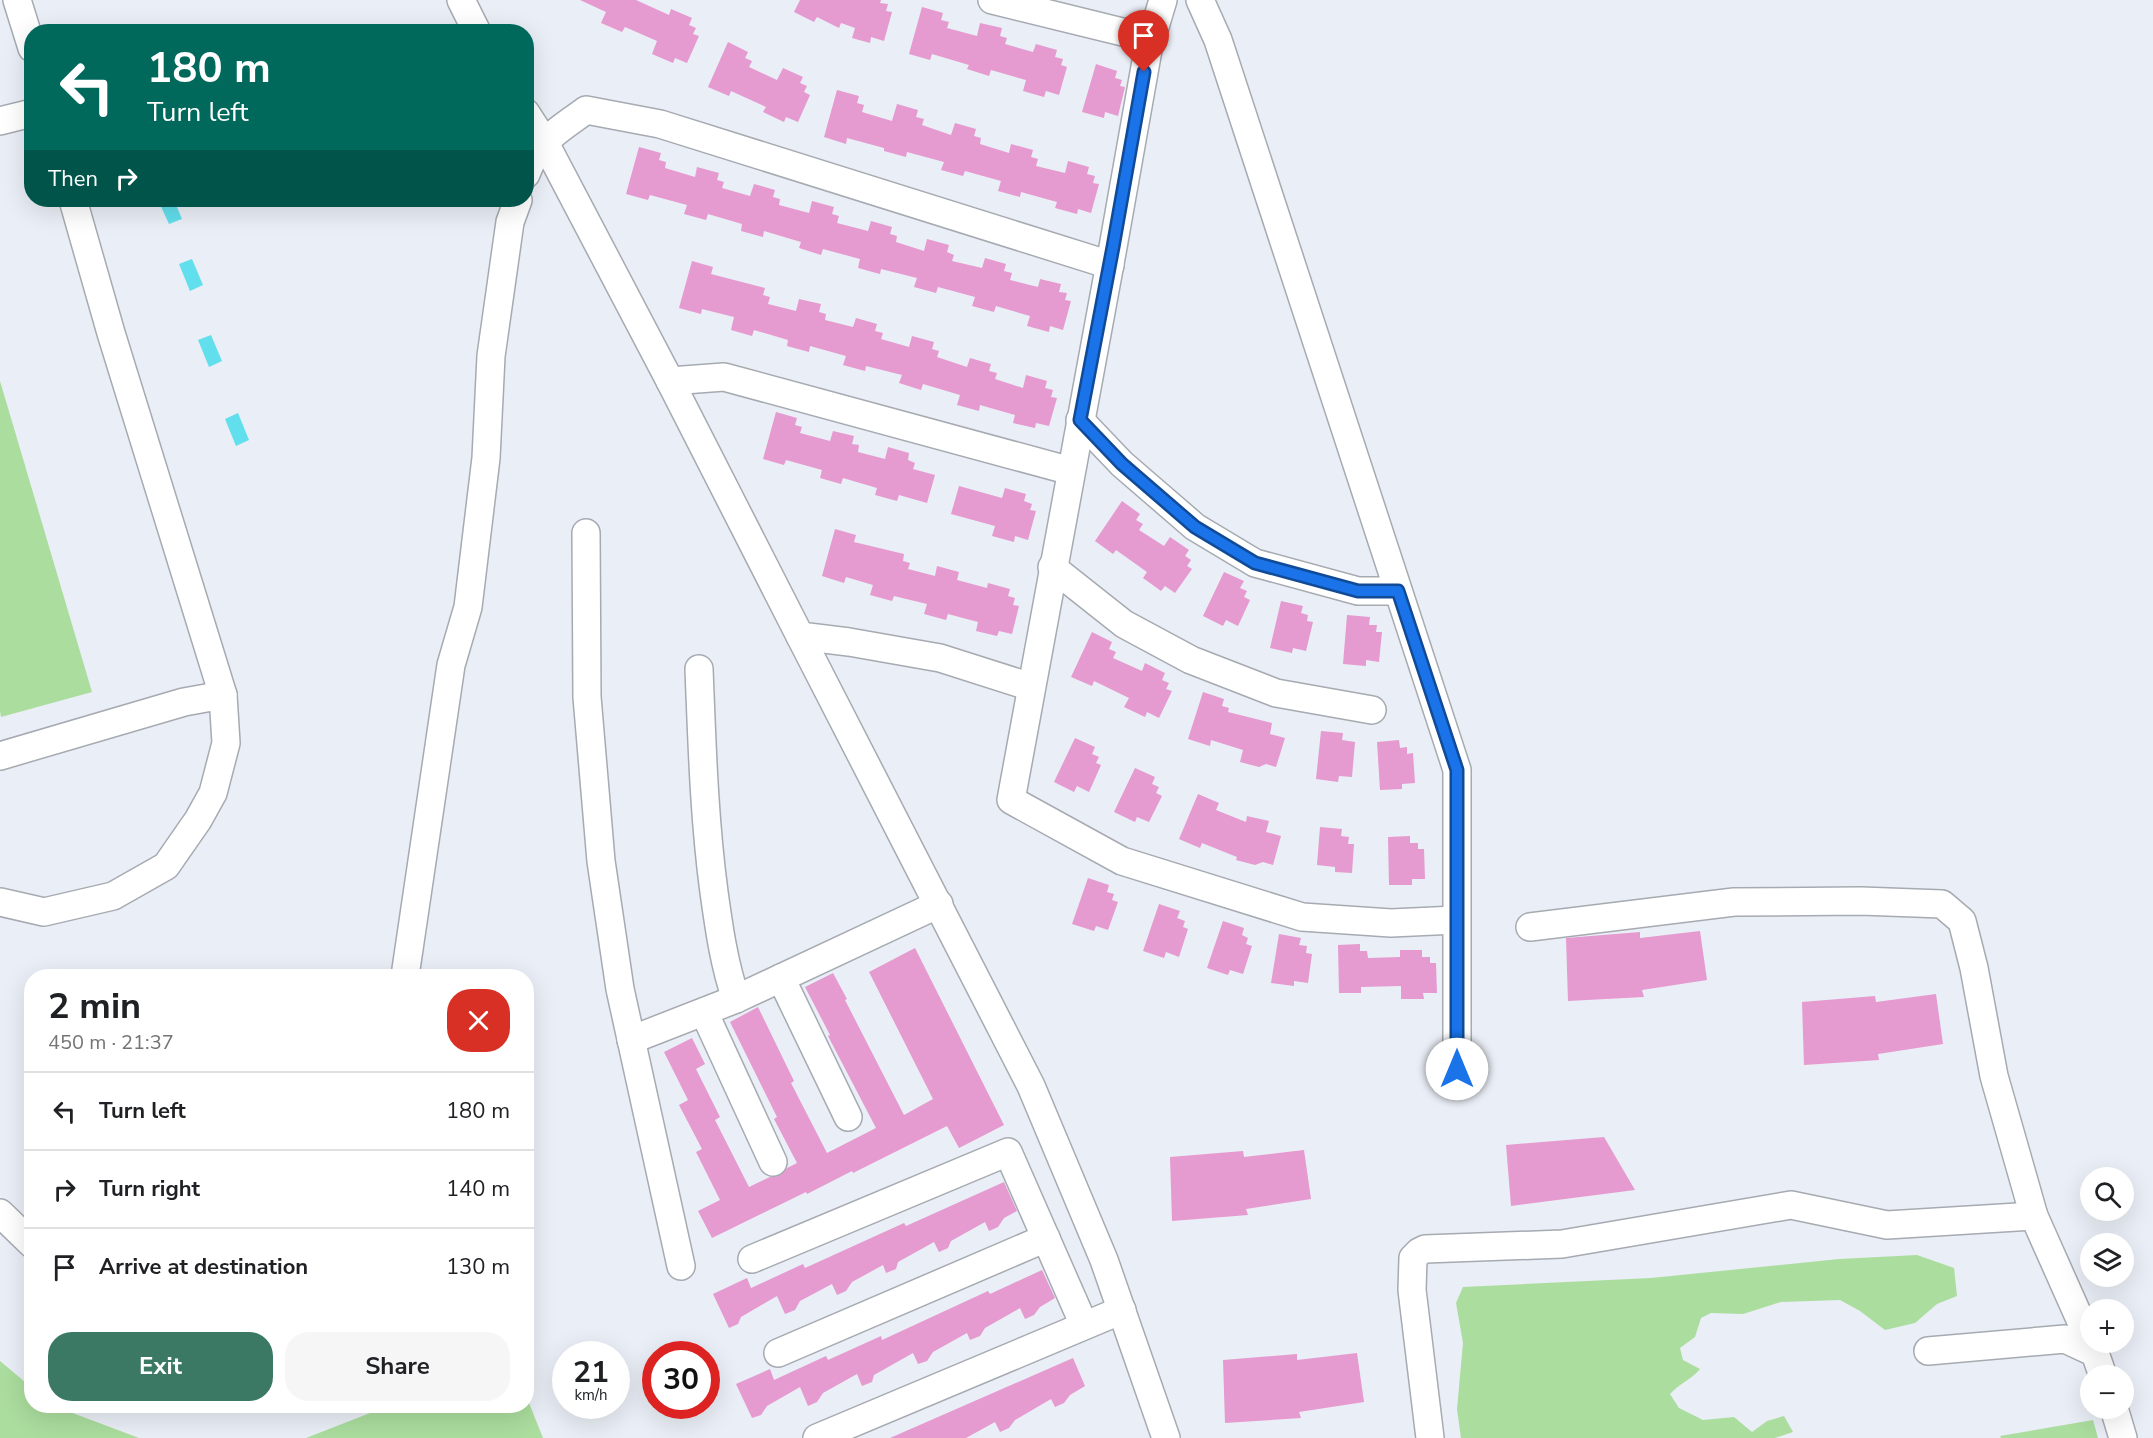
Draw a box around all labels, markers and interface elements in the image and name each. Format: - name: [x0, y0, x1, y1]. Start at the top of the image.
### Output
- pin: [1118, 10, 1169, 72]
- icon: arrive: [1127, 19, 1160, 52]
- text: 180 m: [147, 40, 271, 97]
- icon: left: [48, 48, 126, 126]
- text: Turn left: [147, 94, 248, 131]
- icon: right: [110, 162, 143, 195]
- text: Then: [48, 164, 98, 194]
- text: 2 min: [48, 982, 141, 1031]
- button: close: [447, 989, 510, 1052]
- text: 450 m · 21:37: [48, 1029, 174, 1056]
- position arrow: [1425, 1037, 1489, 1101]
- icon: left: [48, 1095, 81, 1128]
- text: Turn left: [99, 1096, 186, 1126]
- text: 180 m: [446, 1096, 510, 1126]
- map controls: [2080, 1167, 2134, 1419]
- button: search: [2080, 1167, 2134, 1221]
- icon: right: [48, 1173, 81, 1206]
- text: Turn right: [99, 1174, 200, 1204]
- text: 140 m: [446, 1174, 510, 1204]
- button: layers: [2080, 1233, 2134, 1287]
- icon: arrive: [48, 1251, 81, 1284]
- text: Arrive at destination: [99, 1252, 308, 1282]
- text: 130 m: [446, 1252, 510, 1282]
- button: +: [2080, 1299, 2134, 1353]
- button: Exit: [48, 1332, 273, 1401]
- button: Share: [285, 1332, 510, 1401]
- speed limit sign: 30: [642, 1341, 720, 1419]
- text: 21: [573, 1352, 609, 1393]
- button: −: [2080, 1365, 2134, 1419]
- text: km/h: [574, 1385, 608, 1405]

